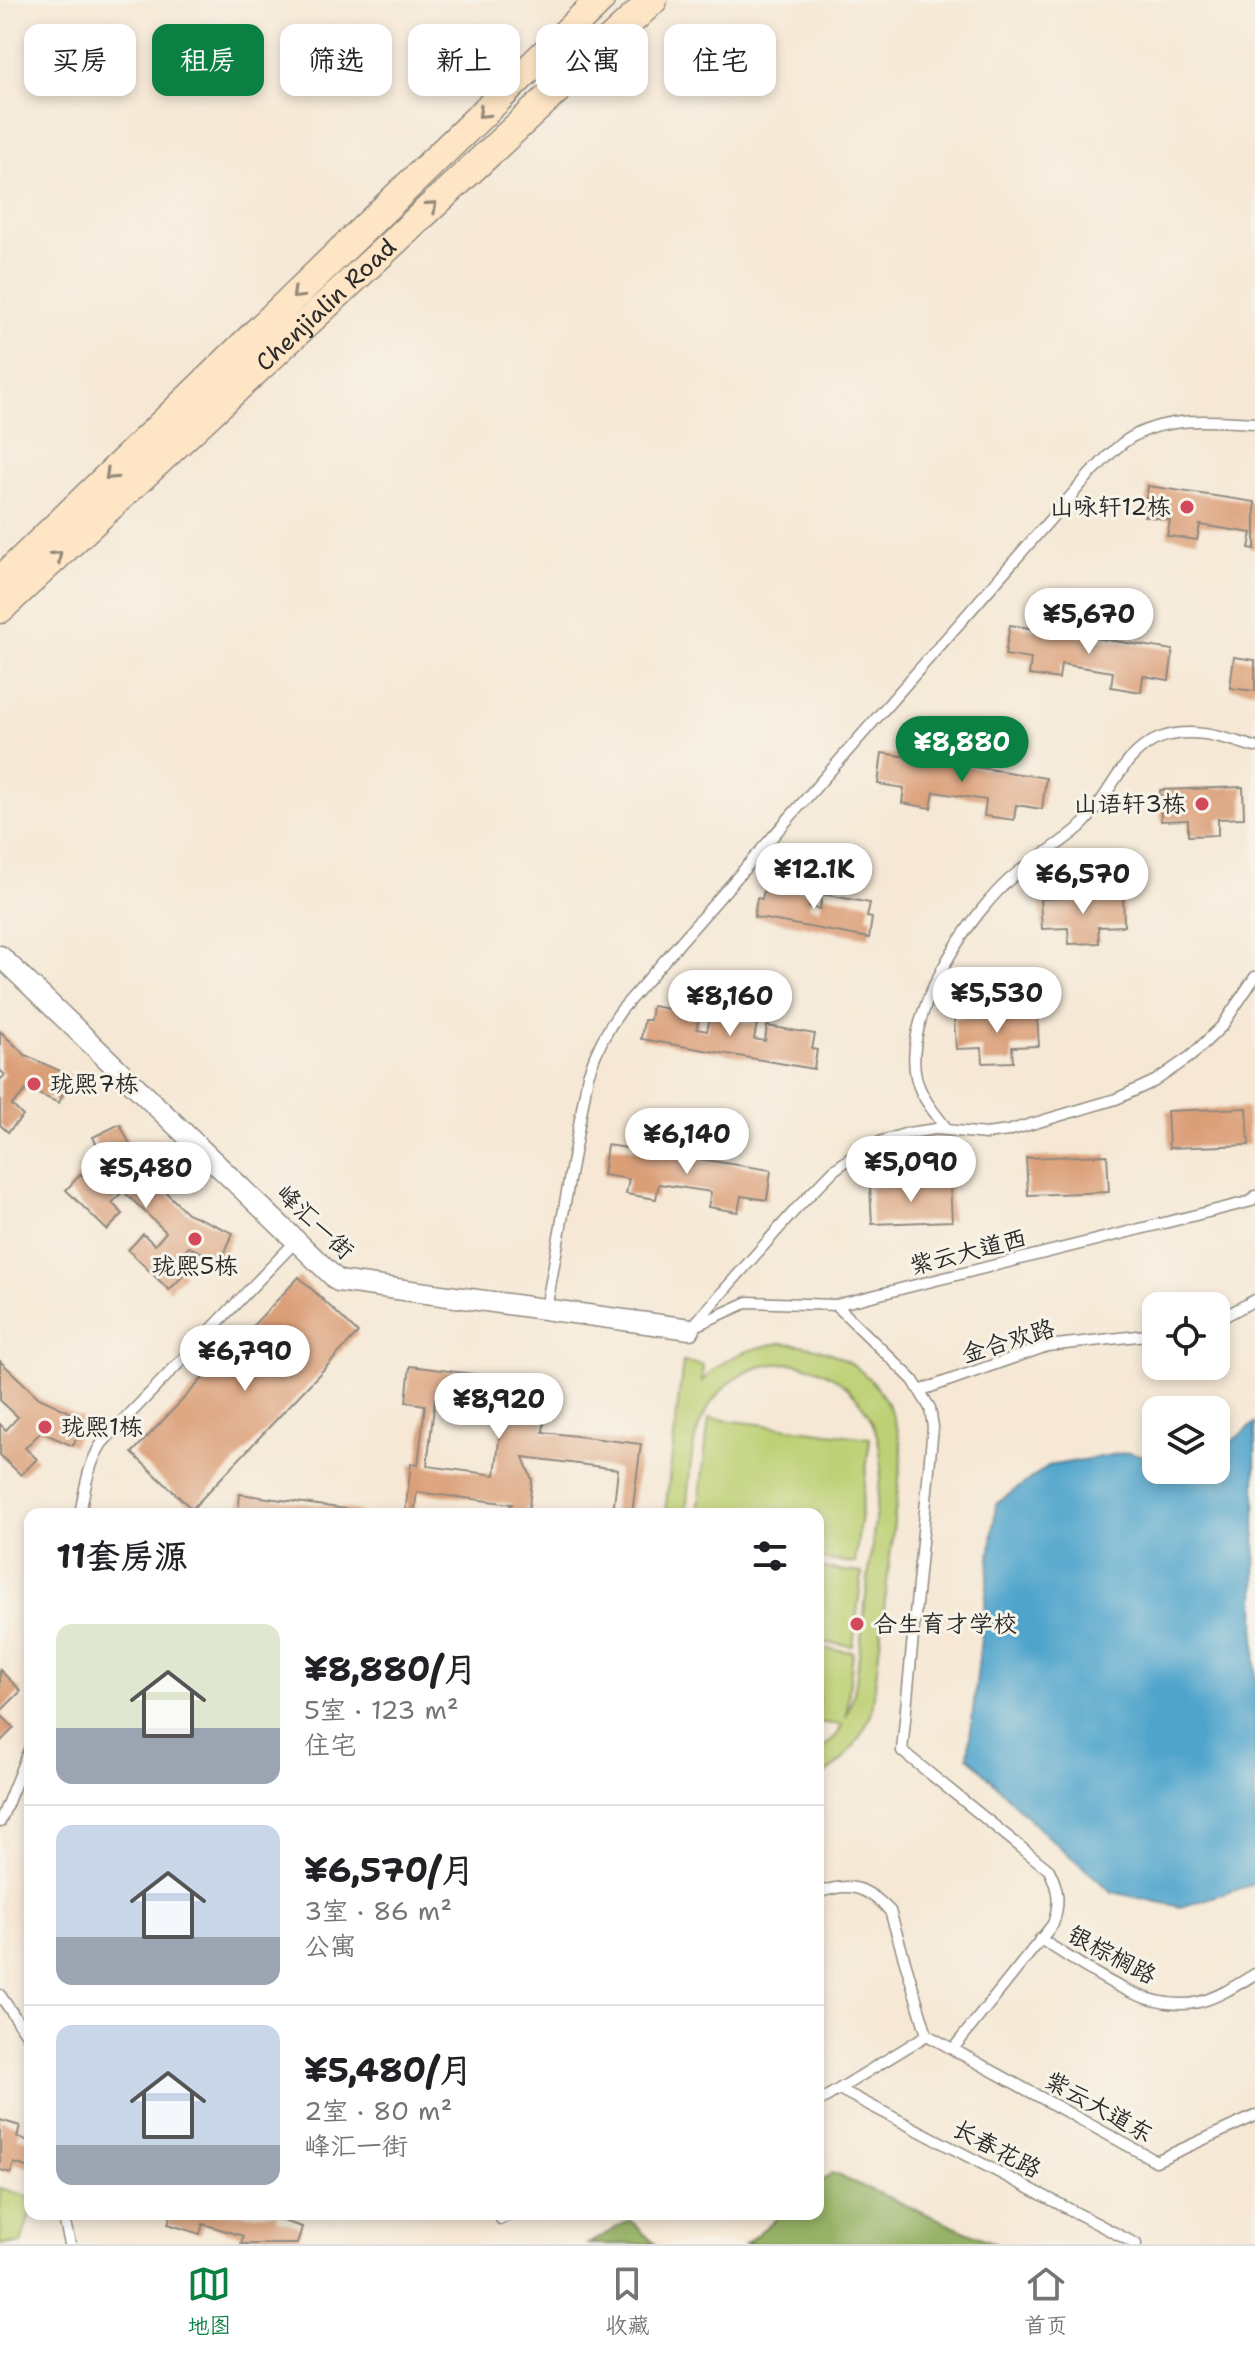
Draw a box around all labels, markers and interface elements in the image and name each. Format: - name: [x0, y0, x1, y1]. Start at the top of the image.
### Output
- chip: 买房: [24, 24, 136, 96]
- chip: 租房: [152, 24, 264, 96]
- chip: 筛选: [280, 24, 392, 96]
- chip: 新上: [408, 24, 520, 96]
- chip: 公寓: [536, 24, 648, 96]
- chip: 住宅: [664, 24, 776, 96]
- one-way arrow: [478, 104, 492, 118]
- one-way arrow: [422, 202, 437, 216]
- street label: Chenjialin Road: [249, 231, 403, 378]
- one-way arrow: [292, 284, 306, 299]
- one-way arrow: [105, 465, 119, 480]
- place label: 山咏轩12栋: [1049, 491, 1171, 523]
- marker: 山咏轩12栋: [1178, 498, 1196, 516]
- one-way arrow: [48, 550, 62, 565]
- pin: ¥5,670: [1024, 588, 1154, 656]
- text: ¥5,670: [1043, 596, 1135, 631]
- pin: ¥8,880: [897, 716, 1027, 784]
- text: ¥8,880: [914, 724, 1010, 759]
- place label: 山语轩3栋: [1073, 788, 1186, 820]
- marker: 山语轩3栋: [1193, 795, 1211, 813]
- pin: ¥12.1K: [749, 843, 879, 911]
- pin: ¥6,570: [1018, 848, 1148, 916]
- text: ¥12.1K: [773, 851, 855, 886]
- text: ¥6,570: [1036, 856, 1131, 891]
- pin: ¥5,530: [932, 967, 1062, 1035]
- pin: ¥8,160: [665, 970, 795, 1038]
- text: ¥5,530: [951, 975, 1043, 1010]
- text: ¥8,160: [686, 978, 774, 1013]
- place label: 珑熙7栋: [50, 1068, 139, 1100]
- marker: 珑熙7栋: [25, 1075, 43, 1093]
- pin: ¥6,140: [622, 1108, 752, 1176]
- text: ¥6,140: [643, 1116, 731, 1151]
- pin: ¥5,090: [846, 1136, 976, 1204]
- pin: ¥5,480: [81, 1142, 211, 1210]
- text: ¥5,090: [864, 1144, 958, 1179]
- text: ¥5,480: [99, 1150, 193, 1185]
- street label: 峰汇一街: [269, 1178, 361, 1266]
- street label: 紫云大道西: [906, 1222, 1030, 1282]
- marker: 珑熙5栋: [186, 1230, 204, 1248]
- place label: 珑熙5栋: [152, 1250, 238, 1282]
- map controls: [1142, 1292, 1230, 1484]
- button: locate: [1142, 1292, 1230, 1380]
- street label: 金合欢路: [957, 1312, 1059, 1370]
- pin: ¥6,790: [180, 1325, 310, 1393]
- text: ¥6,790: [198, 1333, 292, 1368]
- pin: ¥8,920: [434, 1373, 564, 1441]
- text: ¥8,920: [452, 1381, 546, 1416]
- button: layers: [1142, 1396, 1230, 1484]
- place label: 珑熙1栋: [61, 1411, 143, 1443]
- marker: 珑熙1栋: [36, 1418, 54, 1436]
- text: 11套房源: [56, 1533, 188, 1579]
- icon: filters: [748, 1534, 792, 1578]
- place label: 合生育才学校: [873, 1608, 1017, 1640]
- marker: 合生育才学校: [848, 1615, 866, 1633]
- text: ¥8,880/月: [304, 1646, 477, 1692]
- icon: home: [120, 1656, 216, 1752]
- text: 5室 · 123 m²: [304, 1692, 459, 1727]
- text: 住宅: [304, 1727, 356, 1762]
- text: ¥6,570/月: [304, 1847, 475, 1893]
- icon: home: [120, 1857, 216, 1953]
- text: 3室 · 86 m²: [304, 1893, 452, 1928]
- street label: 银棕榈路: [1062, 1918, 1162, 1992]
- text: 公寓: [304, 1928, 356, 1963]
- text: ¥5,480/月: [304, 2047, 473, 2093]
- icon: home: [120, 2057, 216, 2153]
- street label: 紫云大道东: [1039, 2064, 1159, 2150]
- text: 2室 · 80 m²: [304, 2093, 452, 2128]
- street label: 长春花路: [947, 2112, 1047, 2186]
- text: 峰汇一街: [304, 2128, 408, 2163]
- tab: 地图: [187, 2262, 231, 2340]
- tab: 收藏: [605, 2262, 650, 2340]
- tab: 首页: [1024, 2262, 1068, 2340]

